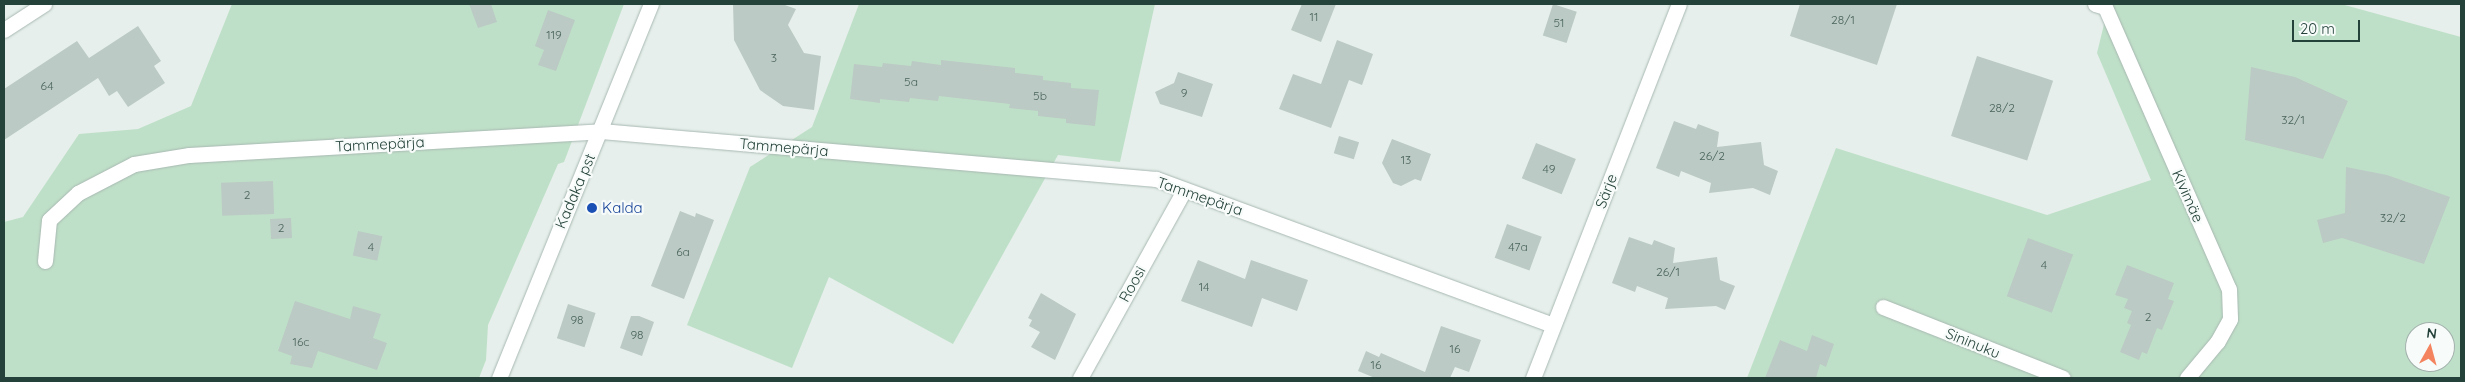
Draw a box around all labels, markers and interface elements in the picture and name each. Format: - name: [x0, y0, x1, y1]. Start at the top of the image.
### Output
- house number: 11: [1310, 10, 1318, 24]
- scale bar: [2295, 10, 2362, 42]
- house number: 28/1: [1831, 13, 1855, 27]
- house number: 51: [1554, 16, 1564, 30]
- text: 20 m: [2300, 19, 2335, 38]
- house number: 119: [546, 28, 562, 42]
- house number: 3: [771, 51, 777, 65]
- house number: 5a: [904, 75, 918, 89]
- house number: 64: [41, 79, 53, 93]
- house number: 9: [1181, 86, 1187, 100]
- house number: 5b: [1033, 89, 1047, 103]
- house number: 28/2: [1989, 101, 2015, 115]
- house number: 32/1: [2281, 113, 2305, 127]
- street label: Tammepärja: [335, 133, 425, 155]
- street label: Tammepärja: [739, 134, 829, 160]
- house number: 26/2: [1699, 149, 1725, 163]
- street label: Kadaka pst: [551, 151, 599, 231]
- house number: 13: [1401, 153, 1411, 167]
- house number: 49: [1543, 162, 1555, 176]
- street label: Kivimäe: [2168, 167, 2208, 225]
- street label: Särje: [1591, 171, 1621, 211]
- street label: Tammepärja: [1155, 173, 1245, 219]
- house number: 2: [244, 188, 250, 202]
- place label: Kalda: [602, 199, 643, 217]
- marker: Kalda: [586, 202, 598, 214]
- house number: 32/2: [2380, 211, 2406, 225]
- house number: 2: [278, 221, 284, 235]
- house number: 4: [368, 240, 374, 254]
- house number: 47a: [1508, 240, 1528, 254]
- house number: 6a: [676, 245, 690, 259]
- house number: 4: [2041, 258, 2047, 272]
- street label: Roosi: [1115, 263, 1149, 305]
- house number: 26/1: [1656, 265, 1680, 279]
- house number: 14: [1199, 280, 1209, 294]
- house number: 2: [2145, 310, 2151, 324]
- house number: 98: [570, 313, 584, 327]
- north arrow: [2405, 322, 2455, 372]
- street label: Sininuku: [1943, 324, 2003, 362]
- text: N: [2425, 324, 2438, 343]
- house number: 98: [630, 328, 644, 342]
- house number: 16c: [292, 335, 310, 349]
- house number: 16: [1450, 342, 1460, 356]
- house number: 16: [1371, 358, 1381, 372]

